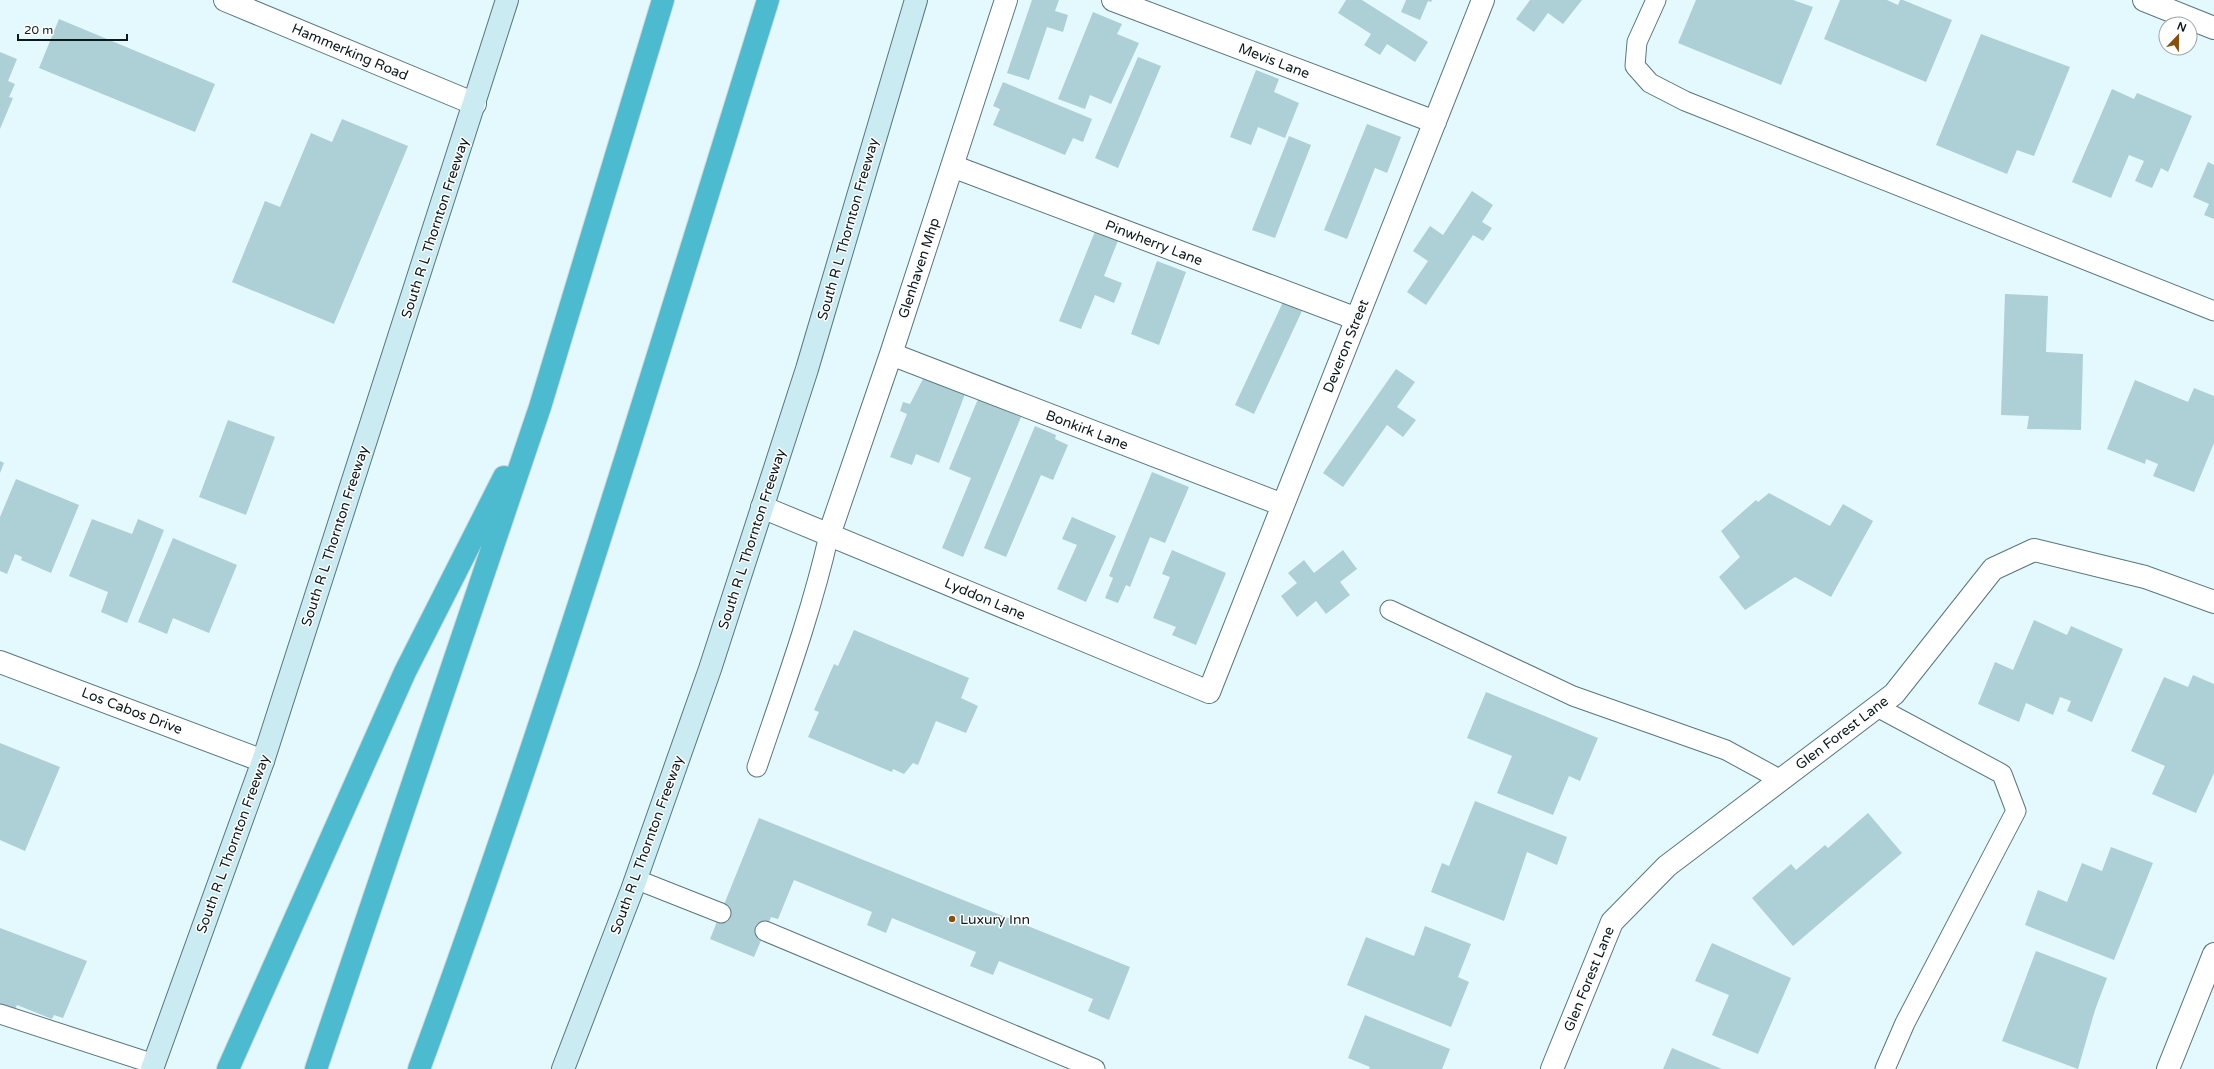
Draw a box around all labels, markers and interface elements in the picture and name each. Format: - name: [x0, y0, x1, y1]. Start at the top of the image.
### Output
- scale bar: [18, 16, 127, 42]
- north arrow: [2158, 16, 2198, 56]
- street label: Hammerking Road: [289, 20, 411, 84]
- text: N: [2175, 20, 2188, 35]
- text: 20 m: [24, 23, 53, 37]
- street label: Mevis Lane: [1236, 40, 1312, 82]
- street label: South R L Thornton Freeway: [398, 135, 472, 320]
- street label: South R L Thornton Freeway: [814, 135, 882, 322]
- street label: Glenhaven Mhp: [895, 215, 943, 321]
- street label: Pinwherry Lane: [1103, 217, 1205, 269]
- street label: Deveron Street: [1320, 296, 1373, 395]
- street label: Bonkirk Lane: [1043, 407, 1131, 454]
- street label: South R L Thornton Freeway: [298, 443, 372, 628]
- street label: South R L Thornton Freeway: [715, 446, 789, 631]
- street label: Lyddon Lane: [942, 574, 1028, 624]
- street label: Los Cabos Drive: [79, 684, 185, 738]
- street label: Glen Forest Lane: [1792, 693, 1892, 773]
- street label: South R L Thornton Freeway: [193, 752, 273, 936]
- street label: South R L Thornton Freeway: [607, 753, 687, 937]
- place label: Luxury Inn: [960, 911, 1030, 928]
- marker: Luxury Inn: [947, 914, 957, 924]
- street label: Glen Forest Lane: [1560, 924, 1618, 1034]

